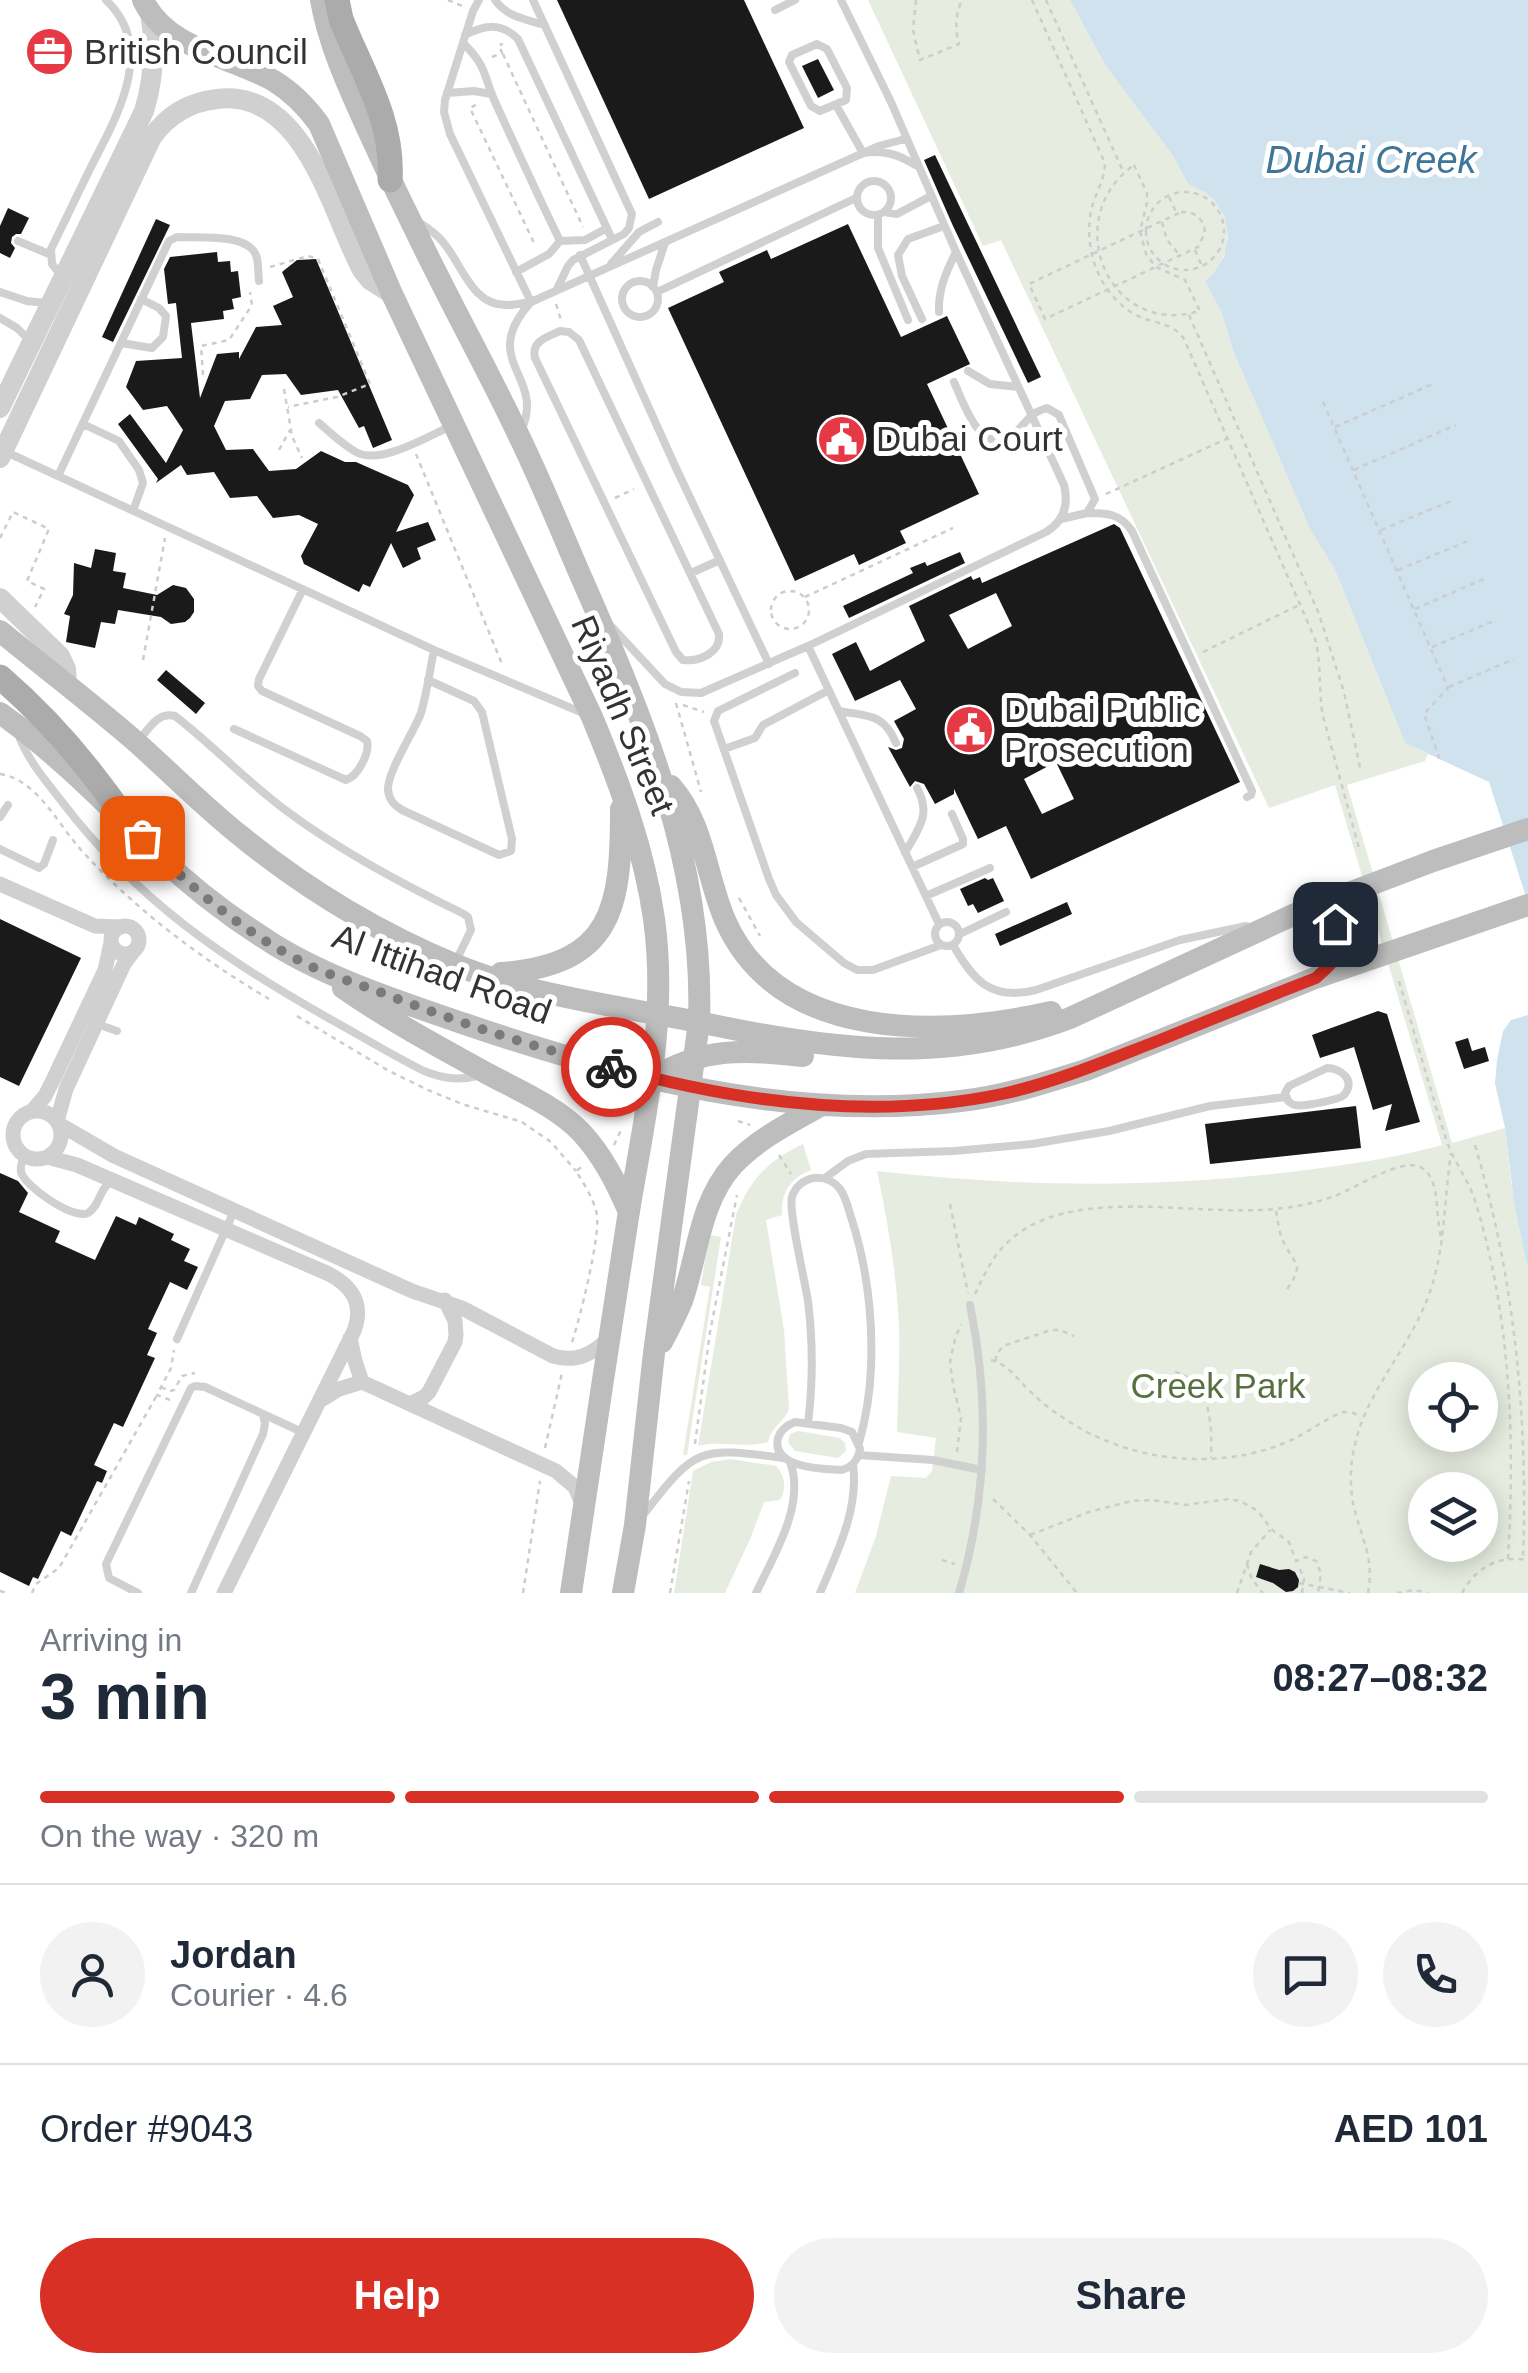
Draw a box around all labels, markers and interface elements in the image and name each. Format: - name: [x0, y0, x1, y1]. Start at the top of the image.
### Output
- office icon: British Council: [23, 26, 75, 78]
- place label: British Council: [84, 32, 308, 71]
- water label: Dubai Creek: [1265, 139, 1479, 181]
- public building icon: Dubai Court: [815, 413, 867, 465]
- place label: Dubai Court: [876, 419, 1063, 458]
- street label: Riyadh Street: [564, 610, 683, 820]
- place label: Dubai Public Prosecution: [1004, 690, 1201, 769]
- public building icon: Dubai Public Prosecution: [943, 704, 995, 756]
- pin: [100, 796, 185, 881]
- icon: bag: [115, 811, 170, 866]
- pin: [1293, 882, 1378, 967]
- icon: home: [1308, 897, 1363, 952]
- street label: Al Ittihad Road: [328, 916, 557, 1031]
- courier: [561, 1017, 661, 1117]
- icon: bike: [584, 1040, 639, 1095]
- map controls: [1408, 1362, 1498, 1562]
- button: locate: [1408, 1362, 1498, 1452]
- park label: Creek Park: [1130, 1366, 1306, 1405]
- button: layers: [1408, 1472, 1498, 1562]
- text: Arriving in: [40, 1622, 182, 1658]
- text: 08:27–08:32: [1272, 1657, 1488, 1699]
- text: 3 min: [40, 1660, 210, 1733]
- text: On the way · 320 m: [40, 1818, 319, 1854]
- button: person: [40, 1922, 145, 2027]
- button: chat: [1253, 1922, 1358, 2027]
- button: phone: [1383, 1922, 1488, 2027]
- text: Jordan: [170, 1934, 297, 1976]
- text: Courier · 4.6: [170, 1977, 348, 2013]
- text: Order #9043: [40, 2108, 253, 2150]
- text: AED 101: [1334, 2108, 1488, 2150]
- button: Help: [40, 2238, 754, 2353]
- button: Share: [774, 2238, 1488, 2353]

